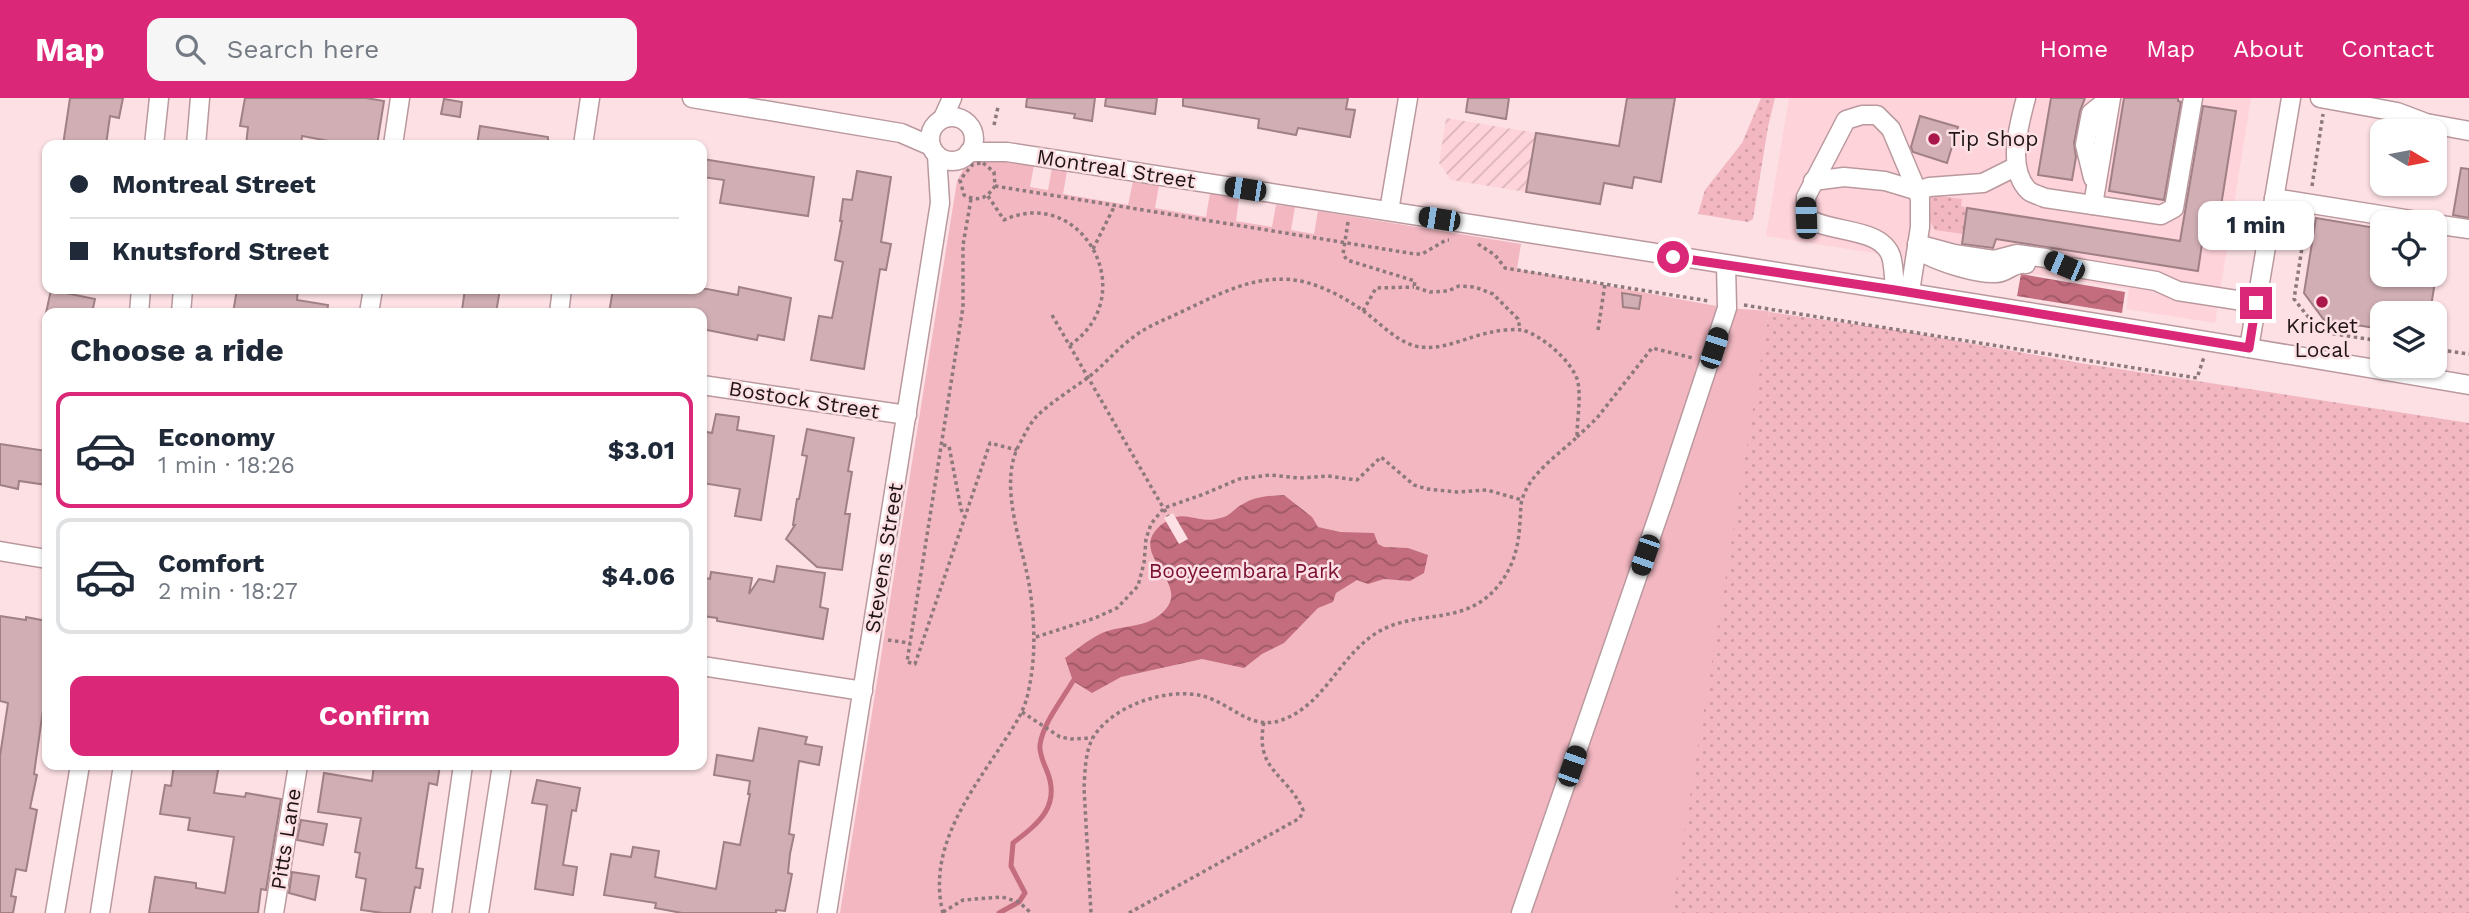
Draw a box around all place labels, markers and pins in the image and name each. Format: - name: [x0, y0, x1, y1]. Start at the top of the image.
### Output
- place label: Tip Shop: [1948, 126, 2039, 151]
- marker: Tip Shop: [1926, 131, 1942, 147]
- marker: Kricket Local: [2314, 294, 2330, 310]
- place label: Kricket Local: [2286, 313, 2358, 362]

